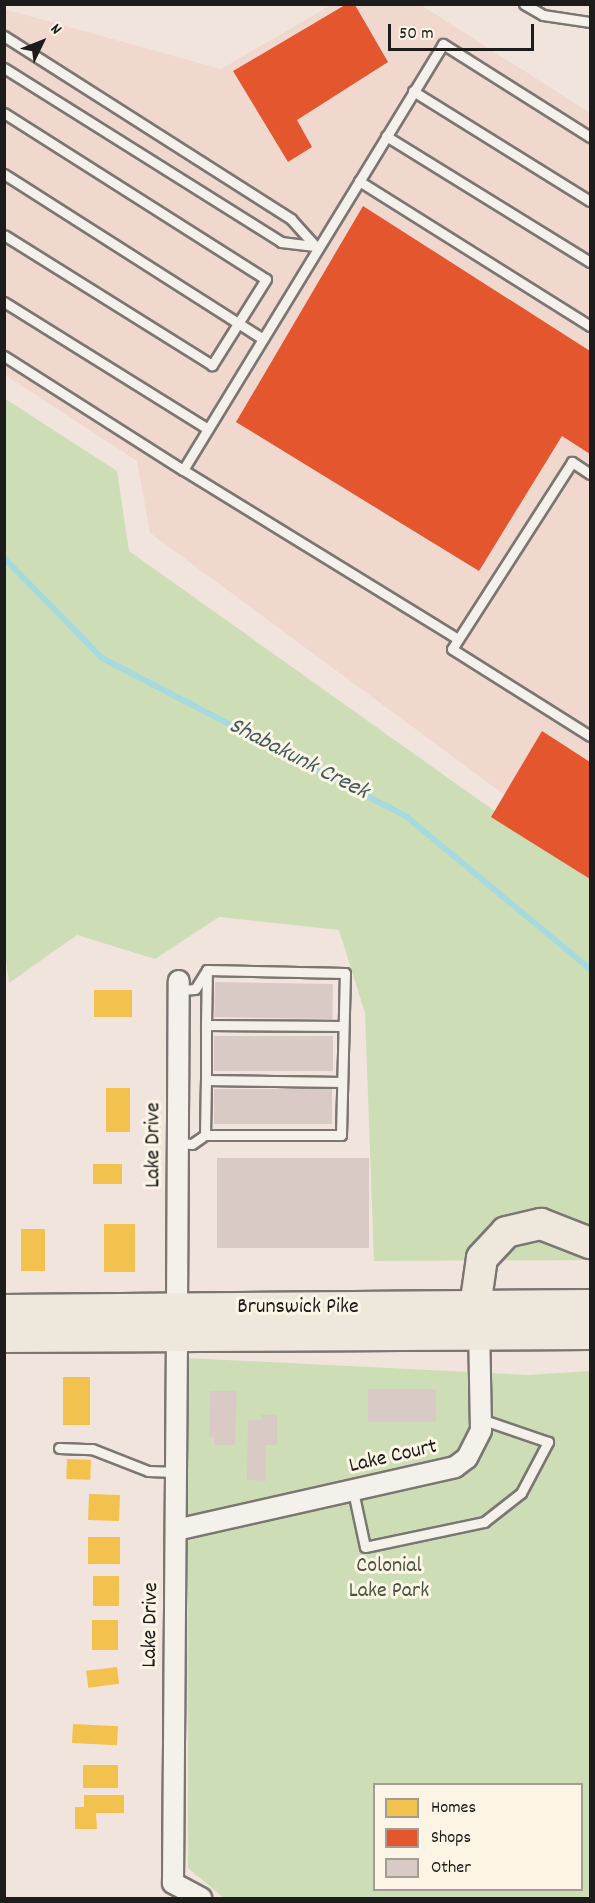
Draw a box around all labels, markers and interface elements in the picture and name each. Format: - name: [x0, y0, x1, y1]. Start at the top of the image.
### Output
- north arrow: [12, 12, 72, 72]
- scale bar: [391, 12, 536, 50]
- text: N: [44, 19, 67, 40]
- text: 50 m: [399, 22, 434, 47]
- water label: Shabakunk Creek: [223, 712, 373, 808]
- street label: Lake Drive: [141, 1102, 167, 1188]
- street label: Brunswick Pike: [237, 1295, 359, 1321]
- street label: Lake Court: [346, 1434, 440, 1480]
- park label: Colonial Lake Park: [349, 1553, 429, 1604]
- street label: Lake Drive: [137, 1582, 165, 1668]
- legend: [373, 1783, 583, 1891]
- text: Homes: [431, 1796, 476, 1821]
- text: Shops: [431, 1826, 471, 1851]
- text: Other: [431, 1856, 471, 1881]

